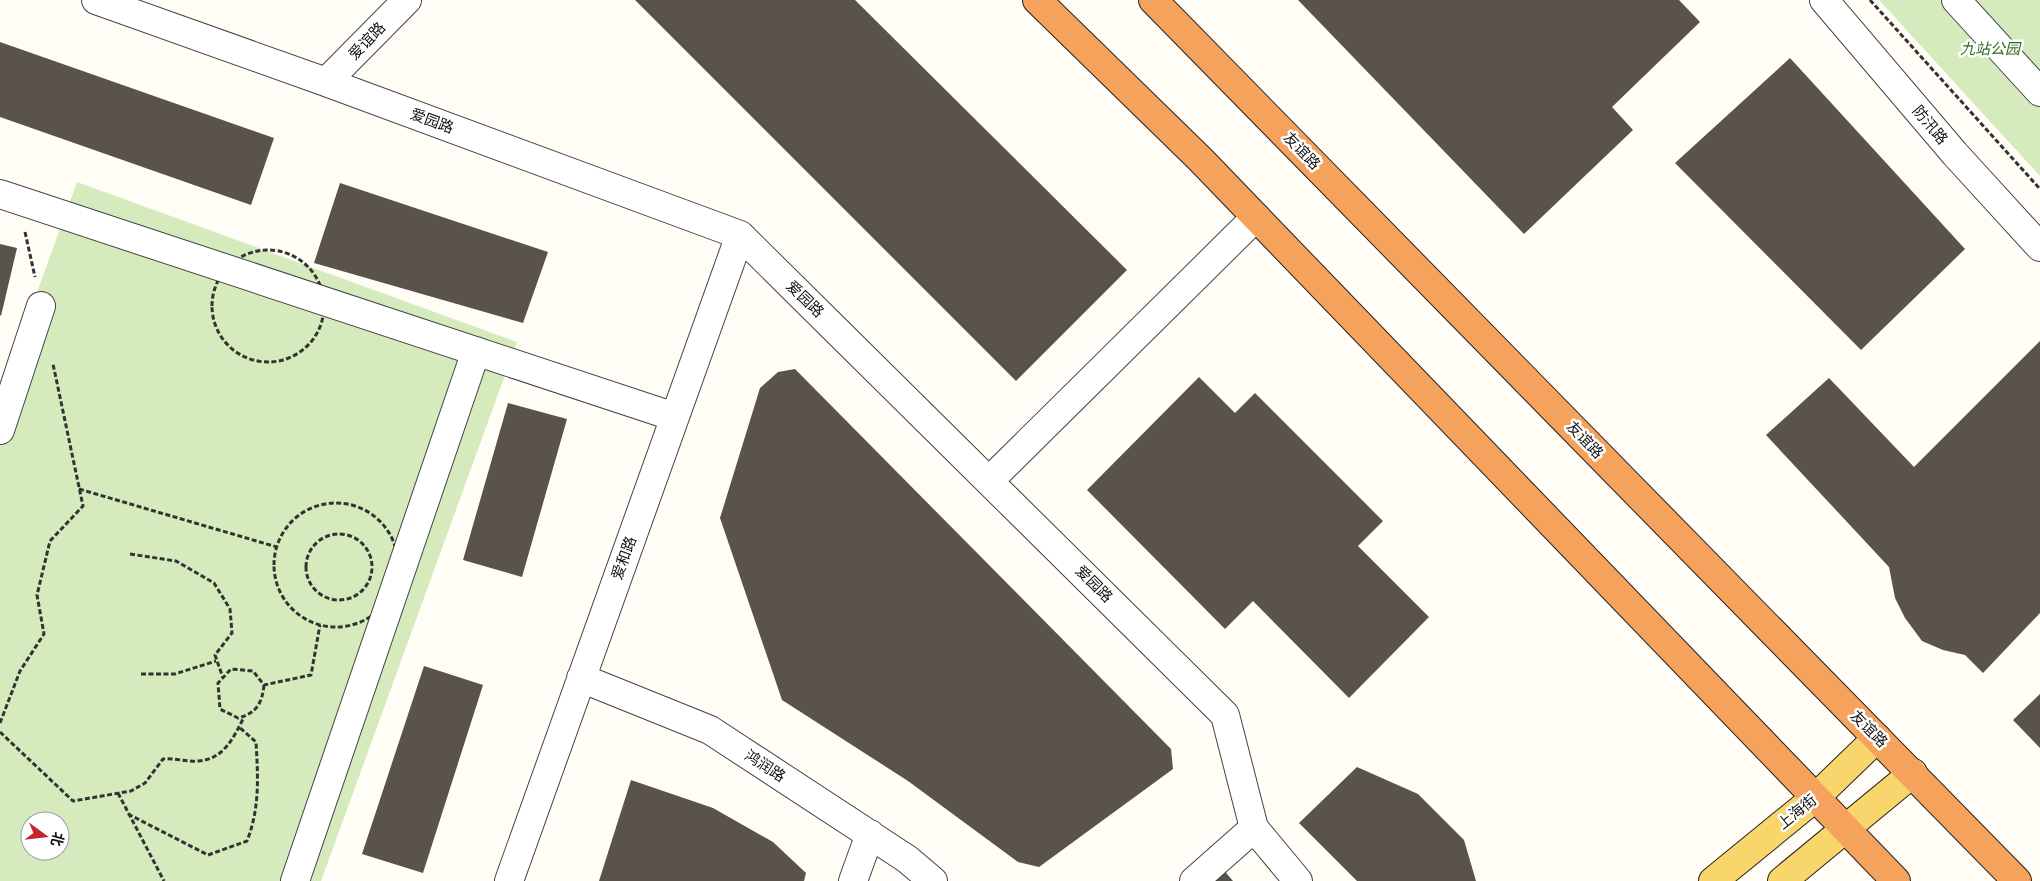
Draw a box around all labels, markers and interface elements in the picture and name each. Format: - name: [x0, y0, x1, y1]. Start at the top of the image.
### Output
- street label: 爱谊路: [345, 19, 389, 63]
- park label: 九站公园: [1960, 40, 2022, 58]
- street label: 防汛路: [1909, 102, 1951, 148]
- street label: 爱园路: [408, 105, 456, 137]
- street label: 友谊路: [1280, 129, 1324, 173]
- street label: 爱园路: [783, 277, 827, 321]
- street label: 友谊路: [1563, 418, 1607, 462]
- street label: 爱和路: [608, 534, 640, 582]
- street label: 爱园路: [1072, 562, 1116, 606]
- street label: 友谊路: [1847, 707, 1891, 751]
- street label: 鸿润路: [741, 746, 789, 786]
- street label: 上海街: [1774, 791, 1820, 833]
- north arrow: [20, 811, 70, 861]
- text: 北: [47, 830, 67, 848]

